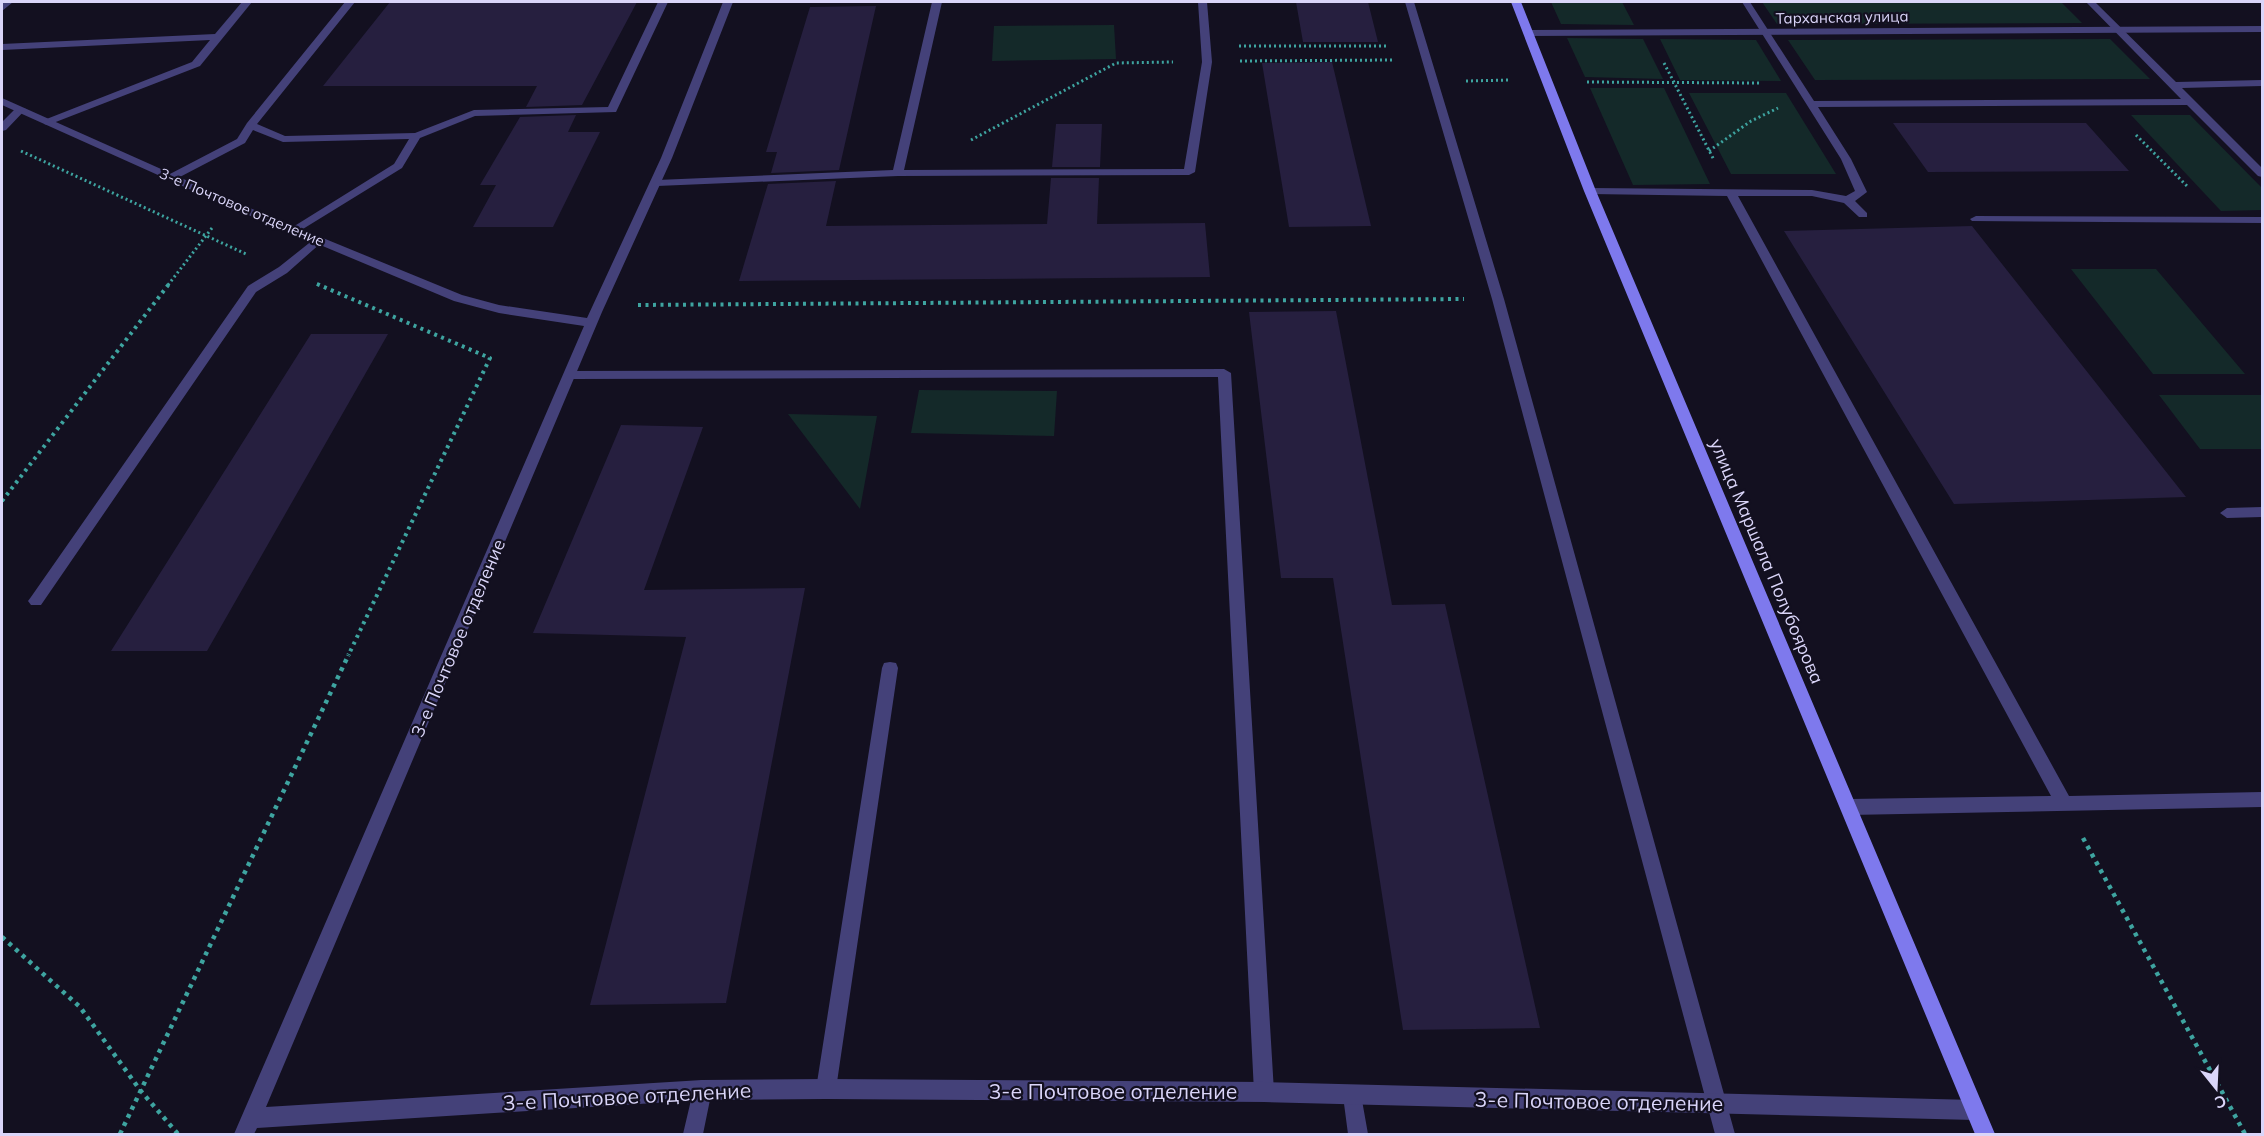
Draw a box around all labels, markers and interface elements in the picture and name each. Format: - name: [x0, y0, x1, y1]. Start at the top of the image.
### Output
- street label: Тарханская улица: [1775, 6, 1909, 28]
- street label: 3-е Почтовое отделение: [157, 164, 327, 250]
- street label: улица Маршала Полубоярова: [1705, 435, 1829, 687]
- street label: 3-е Почтовое отделение: [406, 535, 510, 741]
- north arrow: [2186, 1058, 2246, 1118]
- street label: 3-е Почтовое отделение: [502, 1077, 752, 1115]
- street label: 3-е Почтовое отделение: [989, 1078, 1237, 1104]
- street label: 3-е Почтовое отделение: [1474, 1086, 1724, 1116]
- text: С: [2212, 1091, 2229, 1113]

